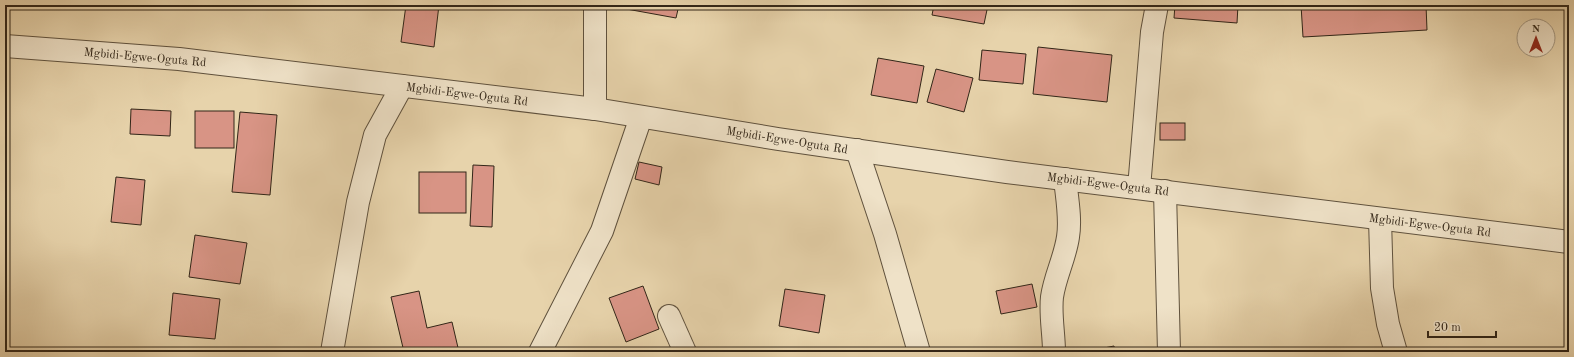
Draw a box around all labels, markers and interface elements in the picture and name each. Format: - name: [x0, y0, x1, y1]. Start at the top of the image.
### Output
- north arrow: [1516, 18, 1556, 58]
- text: N: [1532, 24, 1541, 35]
- street label: Mgbidi-Egwe-Oguta Rd: [83, 47, 207, 69]
- street label: Mgbidi-Egwe-Oguta Rd: [405, 82, 529, 108]
- street label: Mgbidi-Egwe-Oguta Rd: [725, 125, 849, 157]
- street label: Mgbidi-Egwe-Oguta Rd: [1046, 172, 1170, 198]
- street label: Mgbidi-Egwe-Oguta Rd: [1368, 213, 1492, 239]
- scale bar: [1428, 313, 1496, 339]
- text: 20 m: [1434, 322, 1461, 334]

